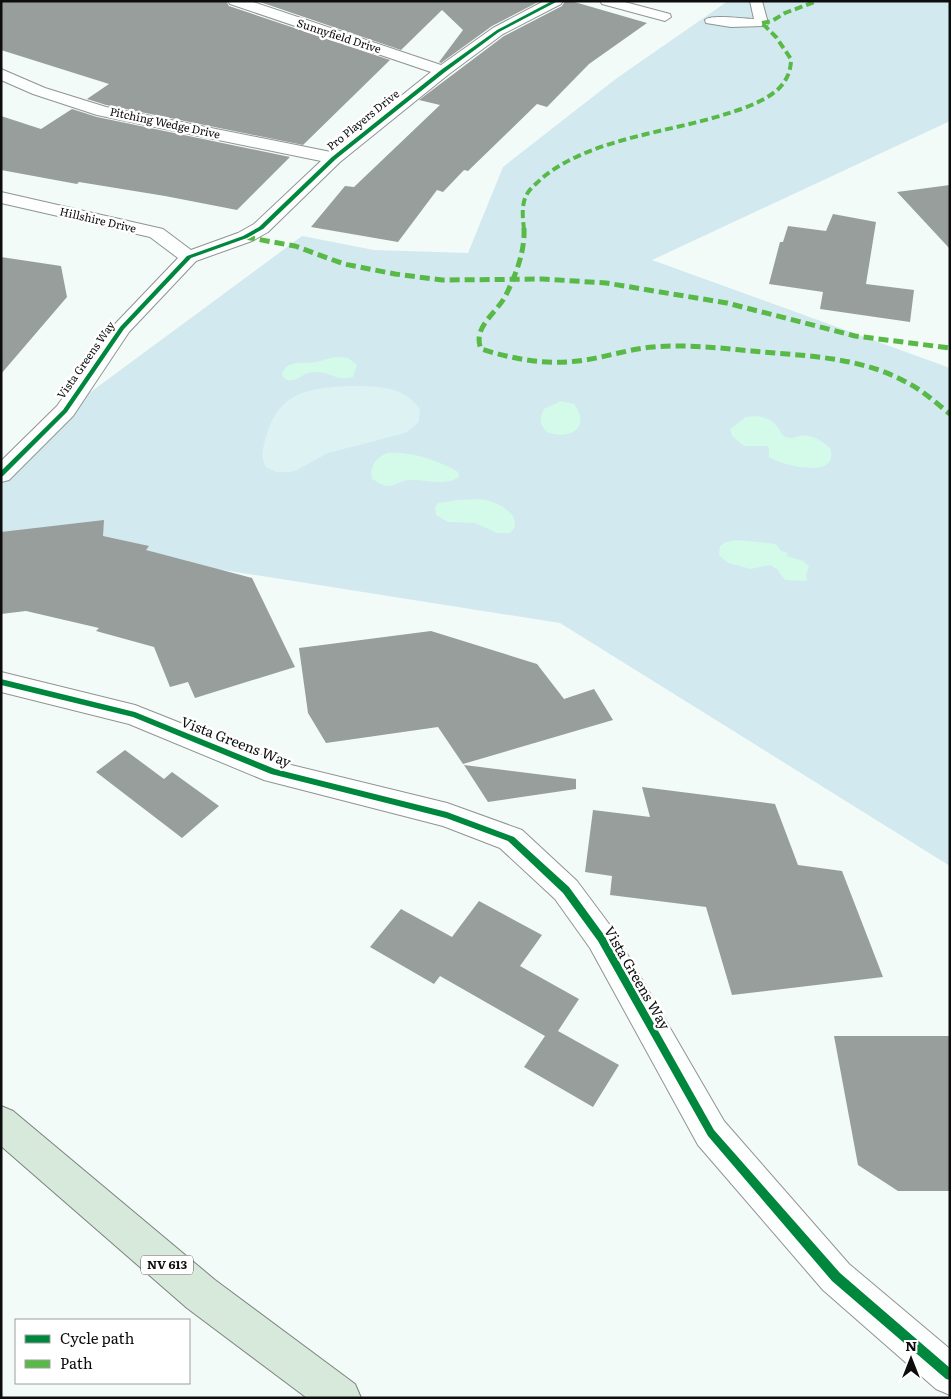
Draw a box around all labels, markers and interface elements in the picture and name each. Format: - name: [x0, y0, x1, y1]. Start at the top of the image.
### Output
- street label: Sunnyfield Drive: [295, 14, 384, 56]
- street label: Pro Players Drive: [323, 85, 402, 153]
- street label: Pitching Wedge Drive: [109, 102, 222, 142]
- street label: Hillshire Drive: [58, 202, 138, 236]
- street label: Vista Greens Way: [52, 317, 118, 401]
- street label: Vista Greens Way: [178, 711, 295, 772]
- street label: Vista Greens Way: [600, 922, 676, 1034]
- road number: NV 613: [141, 1256, 193, 1274]
- legend: [15, 1319, 190, 1384]
- text: Cycle path: [60, 1326, 135, 1349]
- north arrow: [886, 1334, 936, 1384]
- text: N: [905, 1335, 917, 1355]
- text: Path: [60, 1351, 93, 1374]

